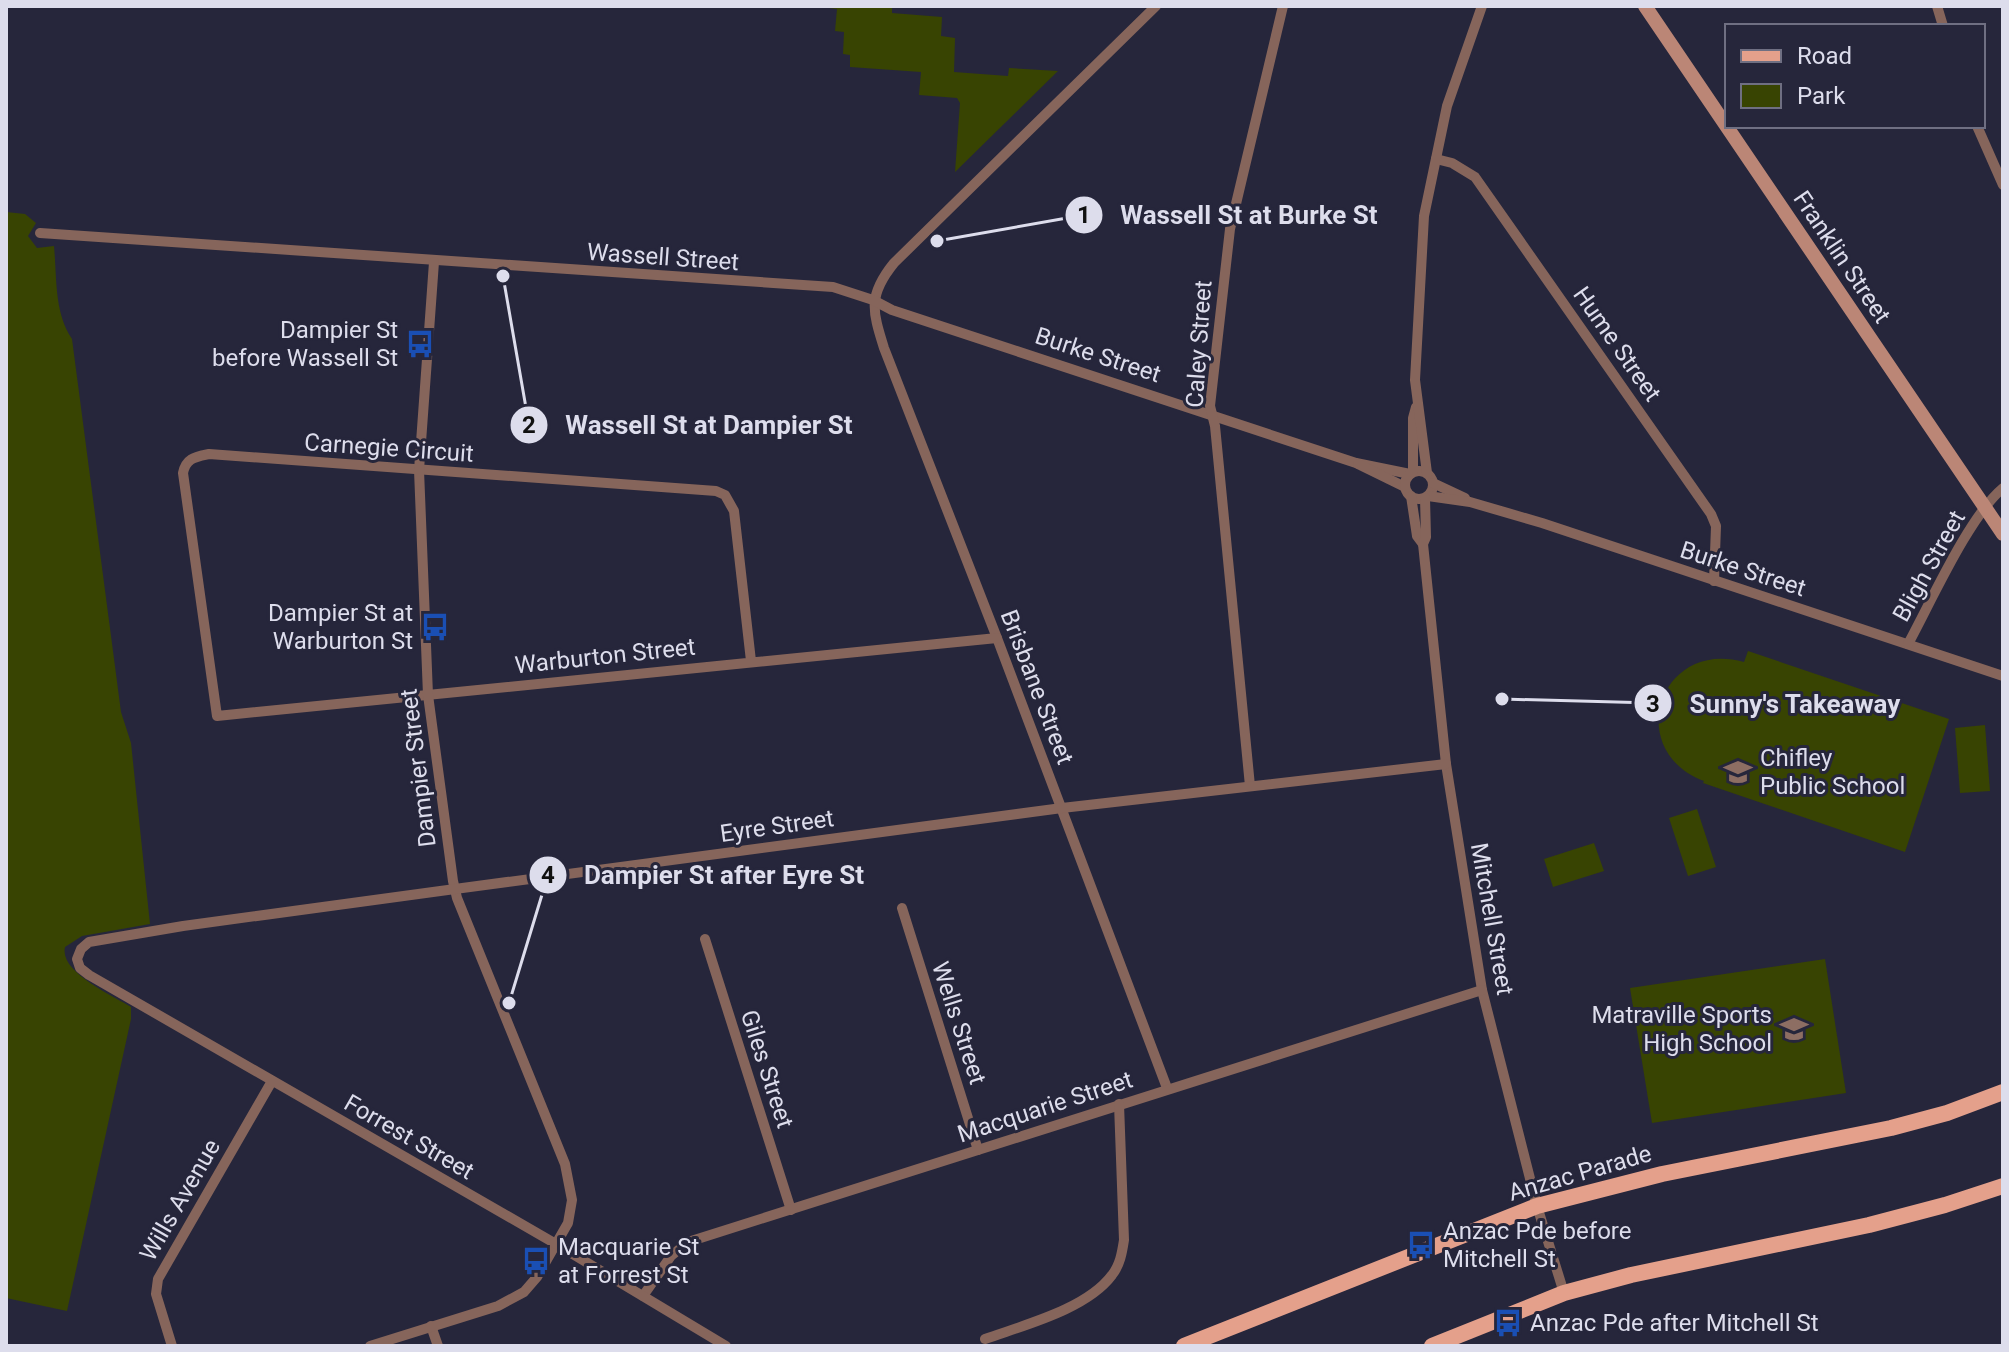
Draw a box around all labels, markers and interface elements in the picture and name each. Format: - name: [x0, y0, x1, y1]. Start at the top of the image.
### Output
- legend: [1725, 24, 1985, 128]
- text: Road: [1797, 42, 1852, 70]
- text: Park: [1797, 82, 1846, 110]
- street label: Franklin Street: [1788, 186, 1897, 328]
- callout: Wassell St at Burke St: [1064, 190, 1394, 240]
- text: Wassell St at Burke St: [1120, 200, 1378, 230]
- text: 1: [1077, 201, 1091, 229]
- street label: Wassell Street: [586, 238, 740, 276]
- street label: Caley Street: [1181, 279, 1217, 409]
- street label: Hume Street: [1567, 281, 1667, 407]
- place label: Dampier St before Wassell St: [212, 316, 398, 372]
- street label: Burke Street: [1032, 322, 1164, 388]
- bus stop icon: Dampier St before Wassell St: [405, 329, 435, 359]
- callout: Wassell St at Dampier St: [509, 400, 868, 450]
- text: Wassell St at Dampier St: [565, 410, 853, 440]
- text: 2: [522, 411, 536, 439]
- street label: Carnegie Circuit: [303, 428, 475, 468]
- street label: Bligh Street: [1887, 505, 1971, 626]
- street label: Burke Street: [1677, 536, 1809, 602]
- place label: Dampier St at Warburton St: [268, 599, 413, 655]
- street label: Brisbane Street: [995, 606, 1079, 768]
- bus stop icon: Dampier St at Warburton St: [420, 612, 450, 642]
- street label: Warburton Street: [513, 633, 697, 679]
- callout: Sunny's Takeaway: [1633, 678, 1917, 728]
- street label: Dampier Street: [394, 687, 442, 849]
- text: Sunny's Takeaway: [1690, 689, 1901, 719]
- text: 3: [1646, 690, 1660, 718]
- place label: Chifley Public School: [1760, 744, 1905, 800]
- school or university icon: Chifley Public School: [1723, 757, 1753, 787]
- street label: Eyre Street: [718, 804, 836, 848]
- street label: Mitchell Street: [1465, 841, 1519, 997]
- callout: Dampier St after Eyre St: [528, 850, 880, 900]
- text: Dampier St after Eyre St: [584, 860, 864, 890]
- text: 4: [541, 861, 555, 889]
- street label: Wells Street: [926, 958, 992, 1088]
- place label: Matraville Sports High School: [1591, 1001, 1772, 1057]
- street label: Giles Street: [735, 1006, 799, 1132]
- school or university icon: Matraville Sports High School: [1779, 1014, 1809, 1044]
- street label: Macquarie Street: [954, 1065, 1136, 1149]
- street label: Forrest Street: [339, 1089, 479, 1185]
- street label: Wills Avenue: [134, 1134, 226, 1266]
- street label: Anzac Parade: [1505, 1139, 1655, 1207]
- place label: Anzac Pde before Mitchell St: [1443, 1217, 1631, 1273]
- bus stop icon: Anzac Pde before Mitchell St: [1406, 1230, 1436, 1260]
- place label: Macquarie St at Forrest St: [558, 1233, 699, 1289]
- bus stop icon: Macquarie St at Forrest St: [521, 1246, 551, 1276]
- bus stop icon: Anzac Pde after Mitchell St: [1493, 1308, 1523, 1338]
- place label: Anzac Pde after Mitchell St: [1530, 1309, 1819, 1337]

